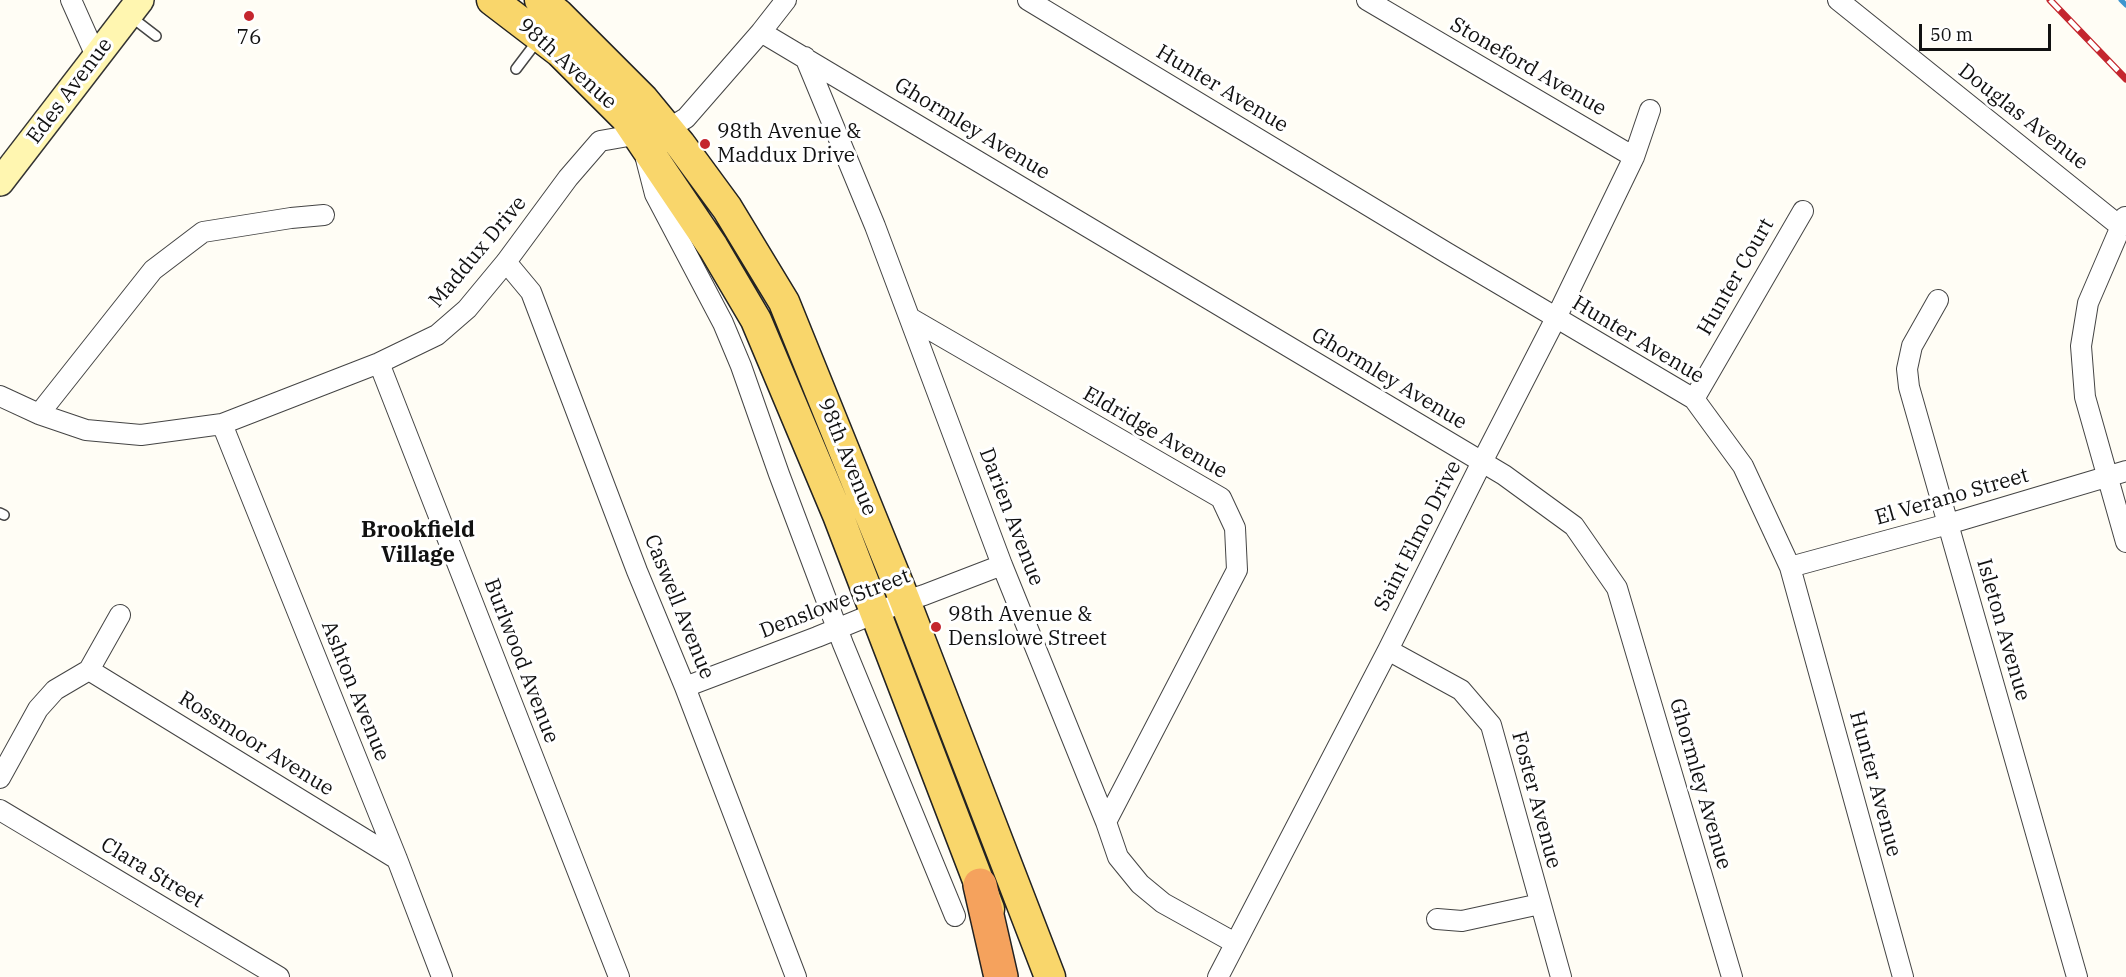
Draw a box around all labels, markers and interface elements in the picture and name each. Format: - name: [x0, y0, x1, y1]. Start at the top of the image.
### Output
- marker: 76: [242, 9, 256, 23]
- street label: Stoneford Avenue: [1446, 12, 1610, 122]
- scale bar: [1922, 12, 2054, 50]
- street label: 98th Avenue: [512, 13, 622, 115]
- text: 50 m: [1930, 23, 1973, 46]
- place label: 76: [236, 25, 262, 51]
- street label: Edes Avenue: [22, 33, 118, 149]
- street label: Hunter Avenue: [1151, 40, 1293, 138]
- street label: Douglas Avenue: [1953, 58, 2093, 176]
- street label: Ghormley Avenue: [890, 73, 1054, 185]
- place label: 98th Avenue & Maddux Drive: [717, 119, 861, 169]
- marker: 98th Avenue & Maddux Drive: [698, 137, 712, 151]
- street label: Maddux Drive: [424, 191, 532, 313]
- street label: Hunter Court: [1692, 214, 1780, 340]
- street label: Hunter Avenue: [1567, 291, 1709, 389]
- street label: Ghormley Avenue: [1307, 323, 1471, 435]
- street label: Eldridge Avenue: [1078, 381, 1232, 485]
- street label: 98th Avenue: [812, 395, 882, 519]
- street label: Darien Avenue: [973, 445, 1049, 589]
- street label: Saint Elmo Drive: [1369, 456, 1467, 616]
- street label: El Verano Street: [1872, 463, 2032, 531]
- district label: Brookfield Village: [361, 518, 475, 570]
- street label: Caswell Avenue: [639, 531, 719, 683]
- street label: Isleton Avenue: [1971, 556, 2035, 704]
- street label: Denslowe Street: [756, 564, 914, 644]
- street label: Burlwood Avenue: [478, 575, 564, 747]
- place label: 98th Avenue & Denslowe Street: [948, 602, 1107, 652]
- street label: Ashton Avenue: [315, 617, 395, 765]
- marker: 98th Avenue & Denslowe Street: [929, 620, 943, 634]
- street label: Rossmoor Avenue: [174, 686, 338, 802]
- street label: Ghormley Avenue: [1664, 696, 1736, 872]
- street label: Hunter Avenue: [1843, 708, 1907, 860]
- street label: Foster Avenue: [1506, 729, 1566, 871]
- street label: Clara Street: [96, 832, 208, 914]

